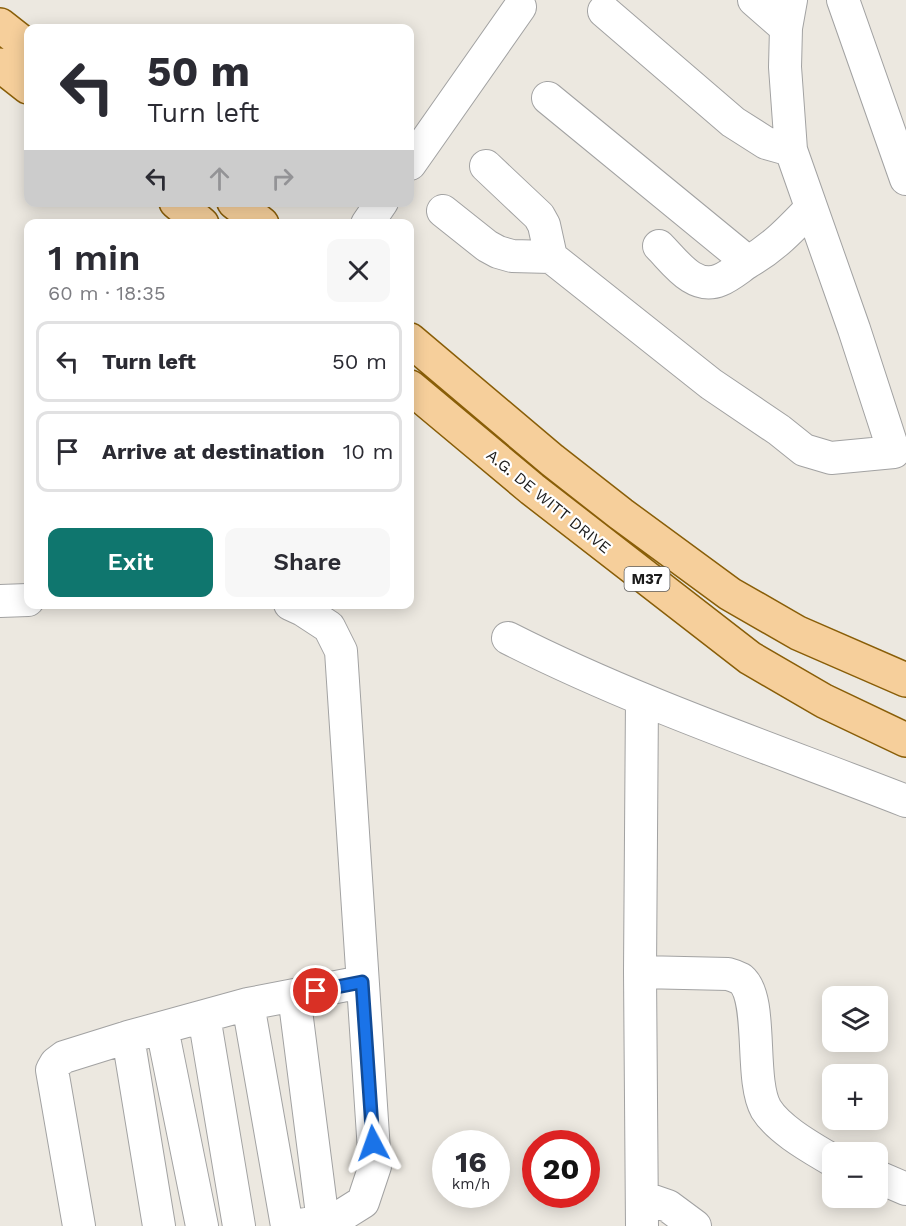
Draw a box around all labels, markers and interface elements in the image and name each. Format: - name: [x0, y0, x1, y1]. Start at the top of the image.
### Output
- text: 50 m: [147, 47, 250, 96]
- icon: left: [48, 48, 126, 126]
- text: Turn left: [147, 97, 259, 129]
- icon: left: [140, 162, 173, 195]
- icon: ahead: [203, 162, 236, 195]
- icon: right: [266, 162, 299, 195]
- text: 1 min: [48, 237, 140, 279]
- button: close: [327, 239, 390, 302]
- text: 60 m · 18:35: [48, 281, 166, 305]
- icon: left: [51, 345, 84, 378]
- text: Turn left: [102, 349, 196, 374]
- text: 50 m: [332, 349, 387, 374]
- icon: arrive: [51, 435, 84, 468]
- text: Arrive at destination: [102, 439, 325, 464]
- text: 10 m: [343, 439, 393, 464]
- street label: A.G. DE WITT DRIVE: [483, 445, 615, 557]
- button: Exit: [48, 528, 213, 597]
- button: Share: [225, 528, 390, 597]
- road number: M37: [624, 567, 670, 591]
- pin: [290, 965, 341, 1016]
- icon: arrive: [299, 974, 332, 1007]
- map controls: [822, 986, 888, 1208]
- button: layers: [822, 986, 888, 1052]
- button: +: [822, 1064, 888, 1130]
- position arrow: [341, 1111, 405, 1175]
- speed limit sign: 20: [522, 1130, 600, 1208]
- button: −: [822, 1142, 888, 1208]
- text: 16: [455, 1144, 487, 1179]
- text: km/h: [452, 1175, 490, 1193]

